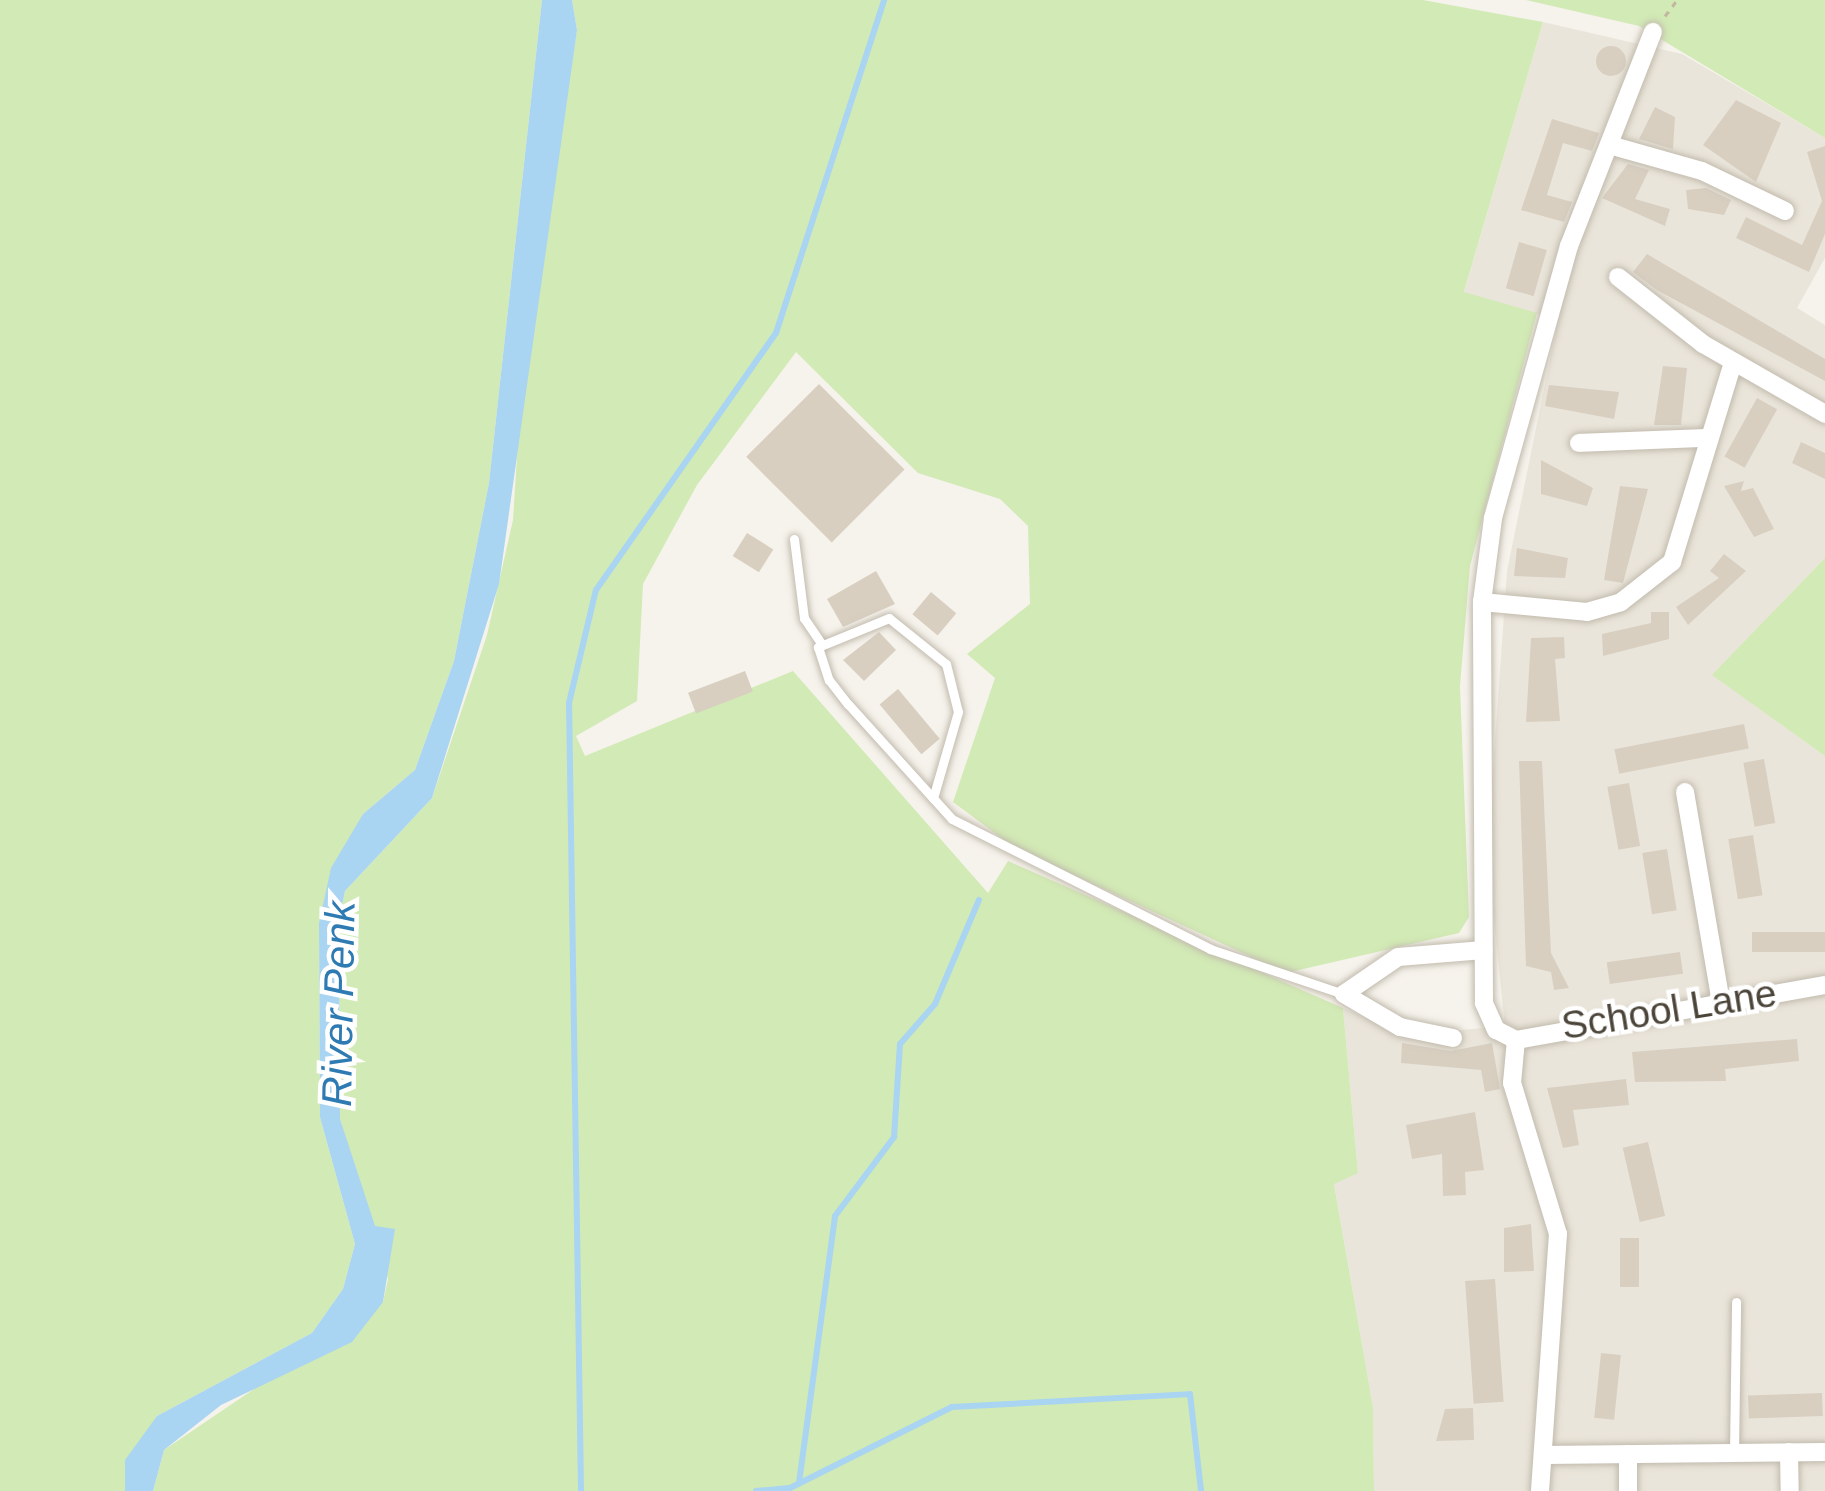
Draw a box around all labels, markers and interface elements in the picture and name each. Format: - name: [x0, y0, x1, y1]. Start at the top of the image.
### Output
- water label: River Penk: [312, 901, 366, 1107]
- street label: School Lane: [1558, 970, 1780, 1050]

